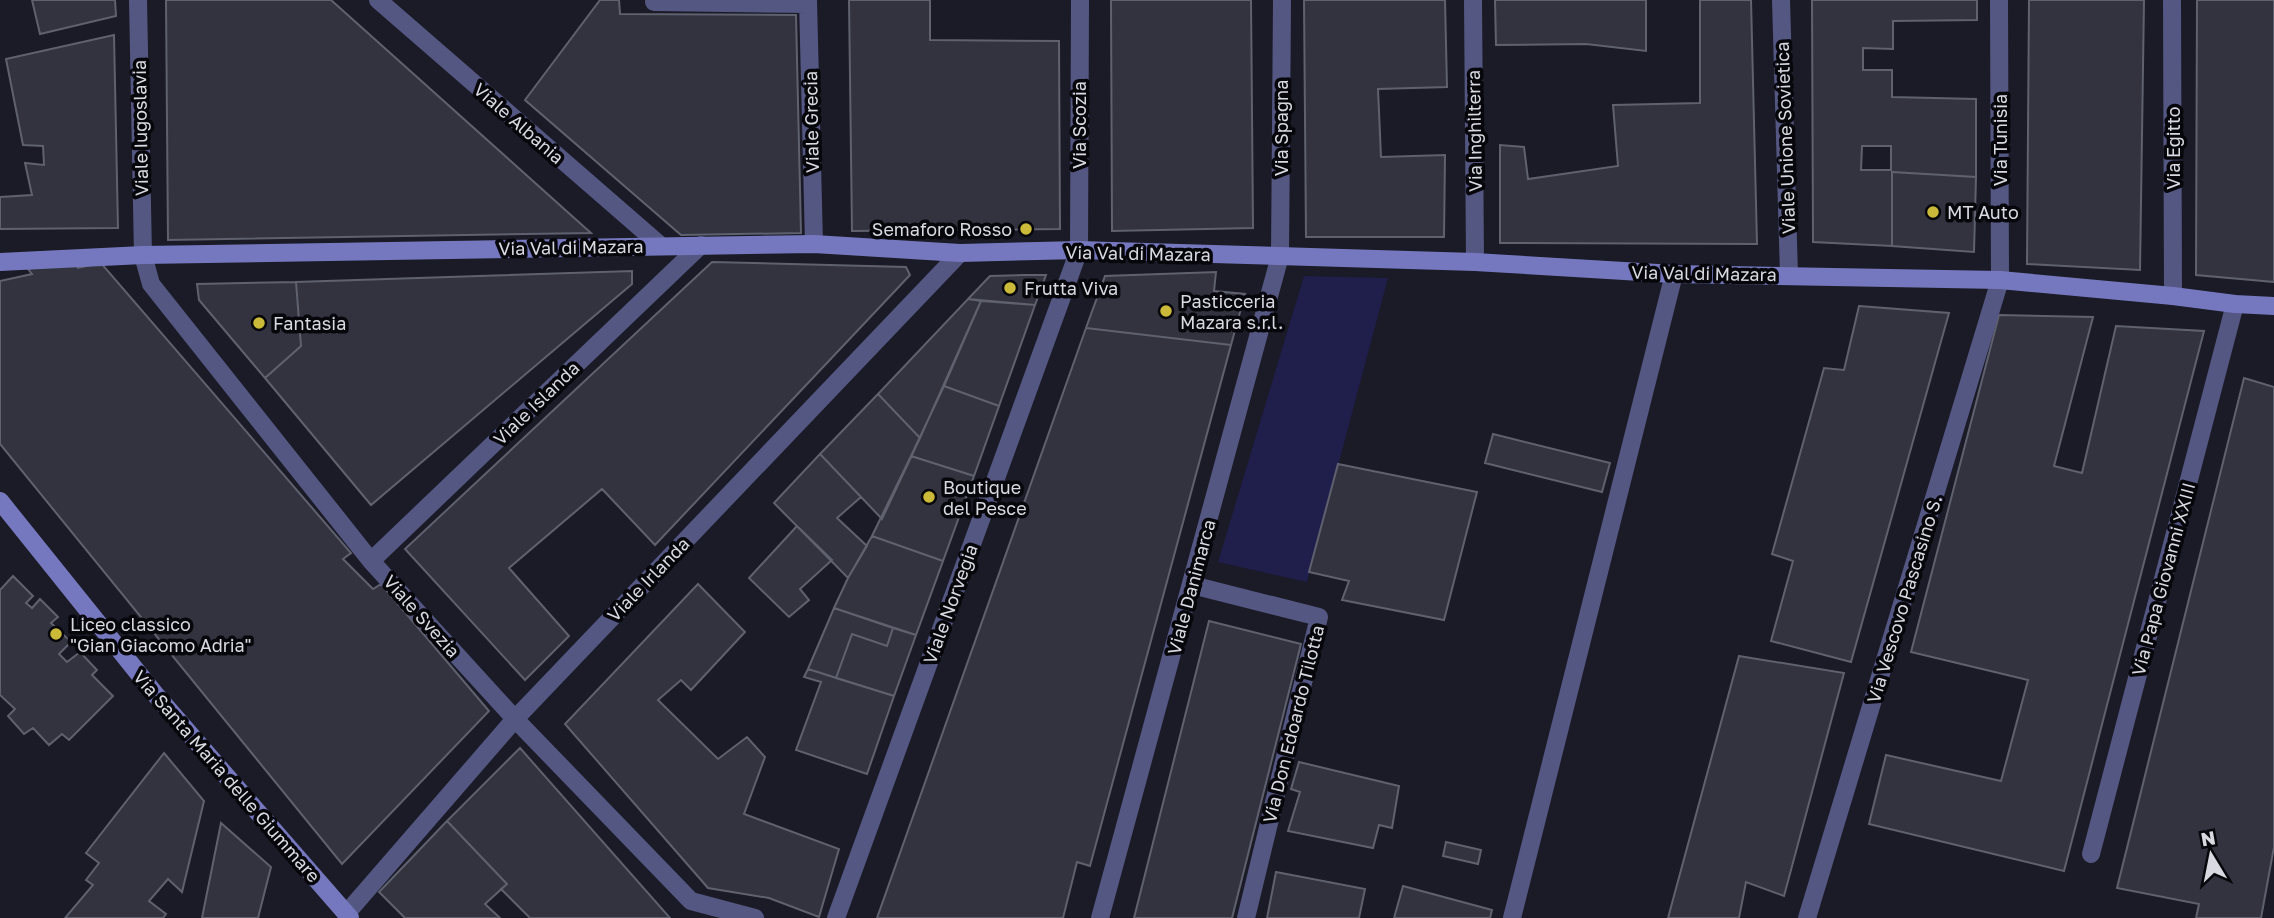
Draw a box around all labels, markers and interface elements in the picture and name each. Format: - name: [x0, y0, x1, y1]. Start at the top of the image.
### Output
- street label: Viale Unione Sovietica: [1771, 41, 1799, 235]
- street label: Viale Iugoslavia: [128, 60, 152, 196]
- street label: Via Inghilterra: [1462, 70, 1486, 192]
- street label: Viale Grecia: [799, 71, 823, 173]
- street label: Viale Albania: [469, 78, 569, 168]
- street label: Via Spagna: [1270, 80, 1292, 176]
- street label: Via Scozia: [1068, 81, 1090, 169]
- street label: Via Tunisia: [1989, 94, 2011, 186]
- street label: Via Egitto: [2162, 106, 2184, 190]
- place label: MT Auto: [1947, 201, 2019, 223]
- marker: MT Auto: [1925, 204, 1941, 220]
- place label: Semaforo Rosso: [872, 218, 1012, 240]
- marker: Semaforo Rosso: [1018, 221, 1034, 237]
- street label: Via Val di Mazara: [498, 235, 644, 259]
- street label: Via Val di Mazara: [1065, 241, 1211, 265]
- street label: Via Val di Mazara: [1631, 261, 1777, 285]
- place label: Frutta Viva: [1024, 277, 1118, 299]
- marker: Frutta Viva: [1002, 280, 1018, 296]
- place label: Pasticceria Mazara s.r.l.: [1180, 290, 1283, 333]
- marker: Pasticceria Mazara s.r.l.: [1158, 303, 1174, 319]
- place label: Fantasia: [273, 312, 346, 334]
- marker: Fantasia: [251, 315, 267, 331]
- street label: Viale Islanda: [488, 357, 584, 449]
- place label: Boutique del Pesce: [943, 476, 1027, 519]
- street label: Via Papa Giovanni XXIII: [2127, 480, 2199, 678]
- marker: Boutique del Pesce: [921, 489, 937, 505]
- street label: Via Vescovo Pascasino S.: [1862, 492, 1946, 706]
- street label: Viale Danimarca: [1162, 517, 1220, 657]
- street label: Viale Irlanda: [602, 532, 694, 626]
- street label: Viale Norvegia: [918, 541, 982, 667]
- street label: Viale Svezia: [379, 570, 465, 662]
- place label: Liceo classico "Gian Giacomo Adria": [70, 613, 252, 656]
- street label: Via Don Edoardo Tilotta: [1258, 623, 1328, 825]
- marker: Liceo classico "Gian Giacomo Adria": [48, 626, 64, 642]
- street label: Via Santa Maria delle Giummare: [129, 666, 325, 886]
- north arrow: [2176, 820, 2246, 890]
- text: N: [2199, 825, 2217, 850]

